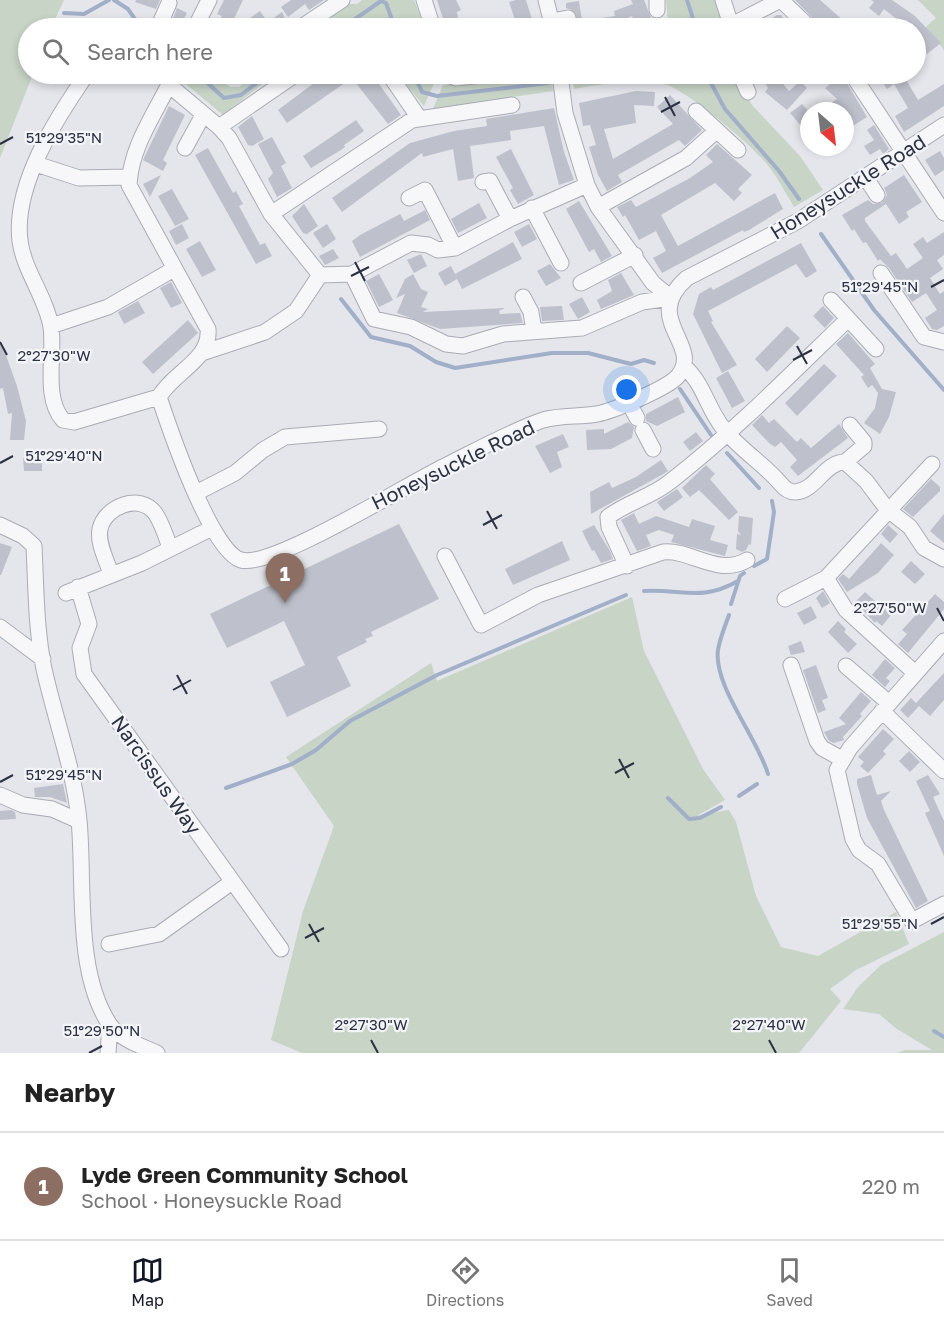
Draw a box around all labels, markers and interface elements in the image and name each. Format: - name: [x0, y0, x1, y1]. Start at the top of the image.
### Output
- search box: [18, 18, 926, 84]
- icon: search: [39, 35, 72, 68]
- text: Search here: [87, 38, 213, 65]
- north arrow: [800, 102, 854, 156]
- text: 51°29'35"N: [26, 128, 102, 146]
- street label: Honeysuckle Road: [765, 129, 930, 244]
- text: 51°29'45"N: [842, 277, 918, 295]
- text: 2°27'30"W: [17, 346, 91, 364]
- your location: [612, 375, 641, 404]
- street label: Honeysuckle Road: [367, 414, 538, 514]
- text: 51°29'40"N: [25, 446, 103, 464]
- pin: 1: [266, 554, 304, 603]
- text: 2°27'50"W: [853, 598, 927, 616]
- street label: Narcissus Way: [107, 710, 207, 839]
- text: 51°29'45"N: [26, 765, 102, 783]
- text: 51°29'55"N: [842, 914, 918, 932]
- text: 2°27'30"W: [334, 1015, 408, 1033]
- text: 2°27'40"W: [732, 1015, 806, 1033]
- text: 51°29'50"N: [64, 1021, 140, 1039]
- text: Nearby: [24, 1077, 115, 1108]
- text: Lyde Green Community School: [81, 1161, 408, 1188]
- text: 1: [38, 1174, 49, 1198]
- text: 220 m: [862, 1174, 920, 1198]
- text: School · Honeysuckle Road: [81, 1188, 342, 1212]
- tab: Map: [131, 1254, 164, 1310]
- tab: Directions: [426, 1254, 504, 1310]
- tab: Saved: [766, 1254, 813, 1310]

